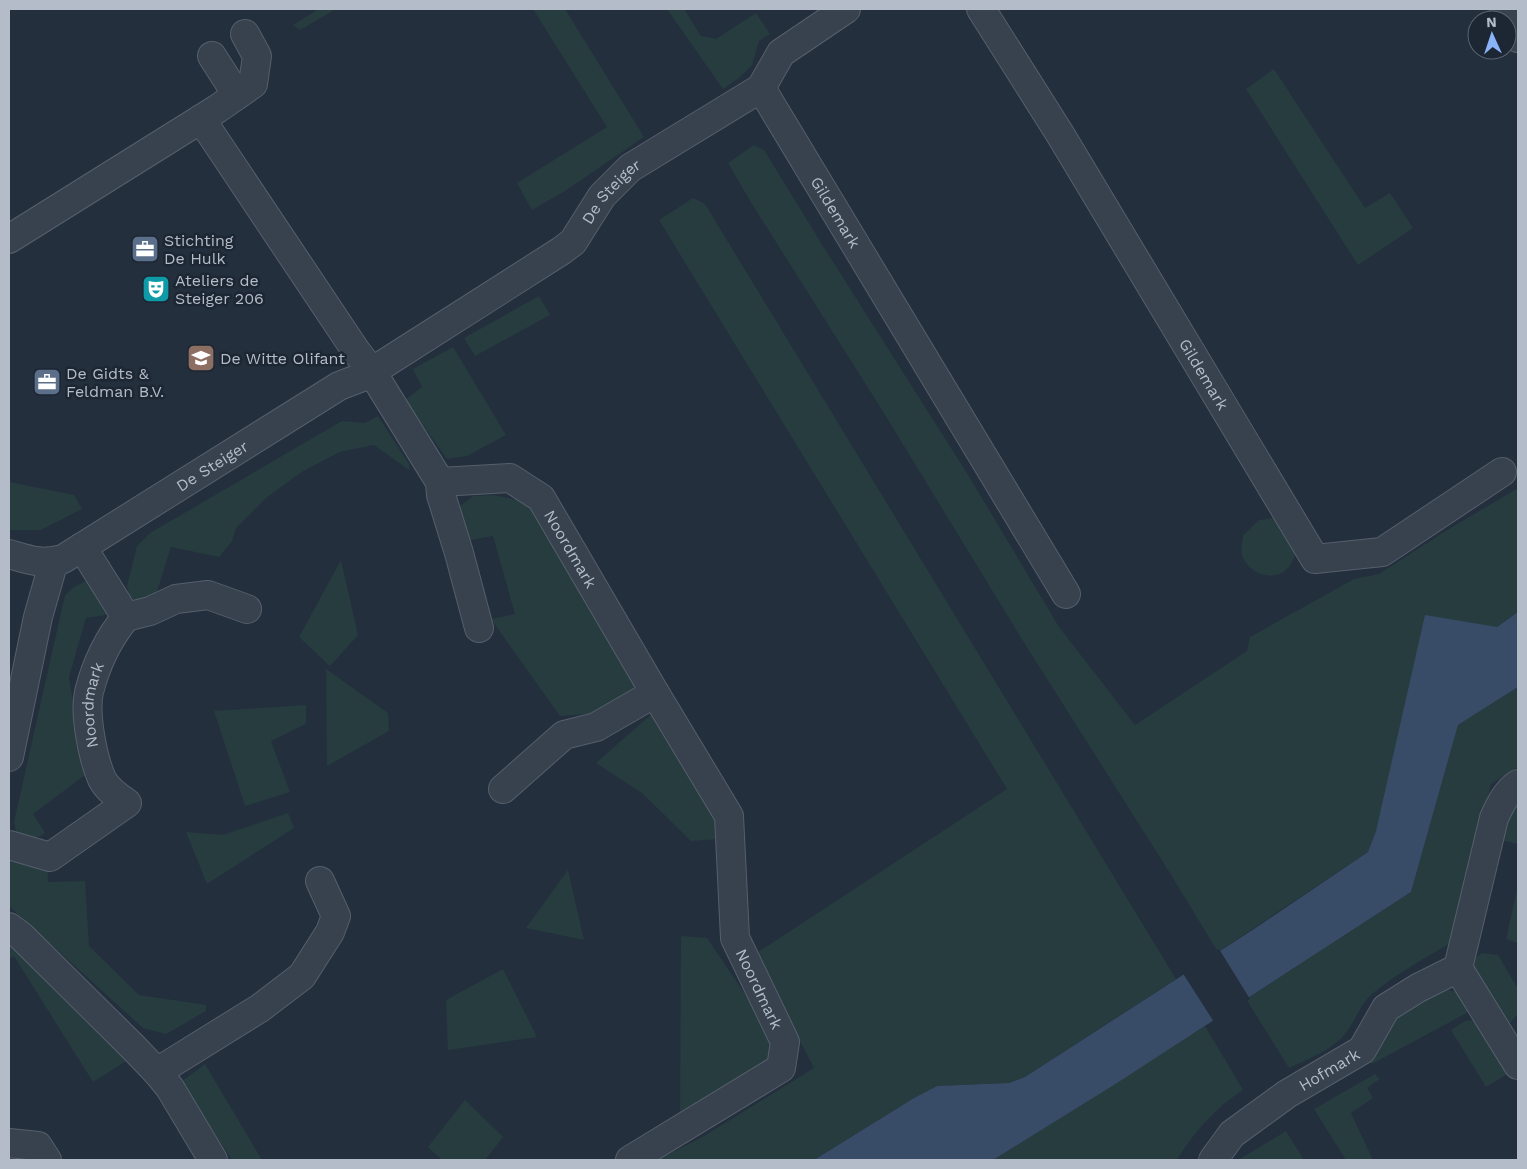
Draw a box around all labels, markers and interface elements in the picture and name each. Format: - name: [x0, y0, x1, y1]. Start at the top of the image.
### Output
- north arrow: [1467, 10, 1517, 60]
- text: N: [1486, 14, 1497, 30]
- street label: De Steiger: [577, 154, 644, 227]
- street label: Gildemark: [807, 173, 865, 251]
- place label: Stichting De Hulk: [164, 231, 234, 268]
- office icon: Stichting De Hulk: [130, 234, 160, 264]
- place label: Ateliers de Steiger 206: [175, 271, 264, 308]
- theatre icon: Ateliers de Steiger 206: [141, 274, 171, 304]
- street label: Gildemark: [1175, 335, 1233, 413]
- school or university icon: De Witte Olifant: [186, 343, 216, 373]
- place label: De Witte Olifant: [220, 349, 345, 368]
- place label: De Gidts & Feldman B.V.: [66, 364, 164, 401]
- office icon: De Gidts & Feldman B.V.: [32, 367, 62, 397]
- street label: De Steiger: [173, 436, 252, 495]
- street label: Noordmark: [541, 507, 601, 591]
- street label: Noordmark: [78, 659, 107, 750]
- street label: Noordmark: [732, 945, 787, 1032]
- street label: Hofmark: [1295, 1044, 1363, 1095]

